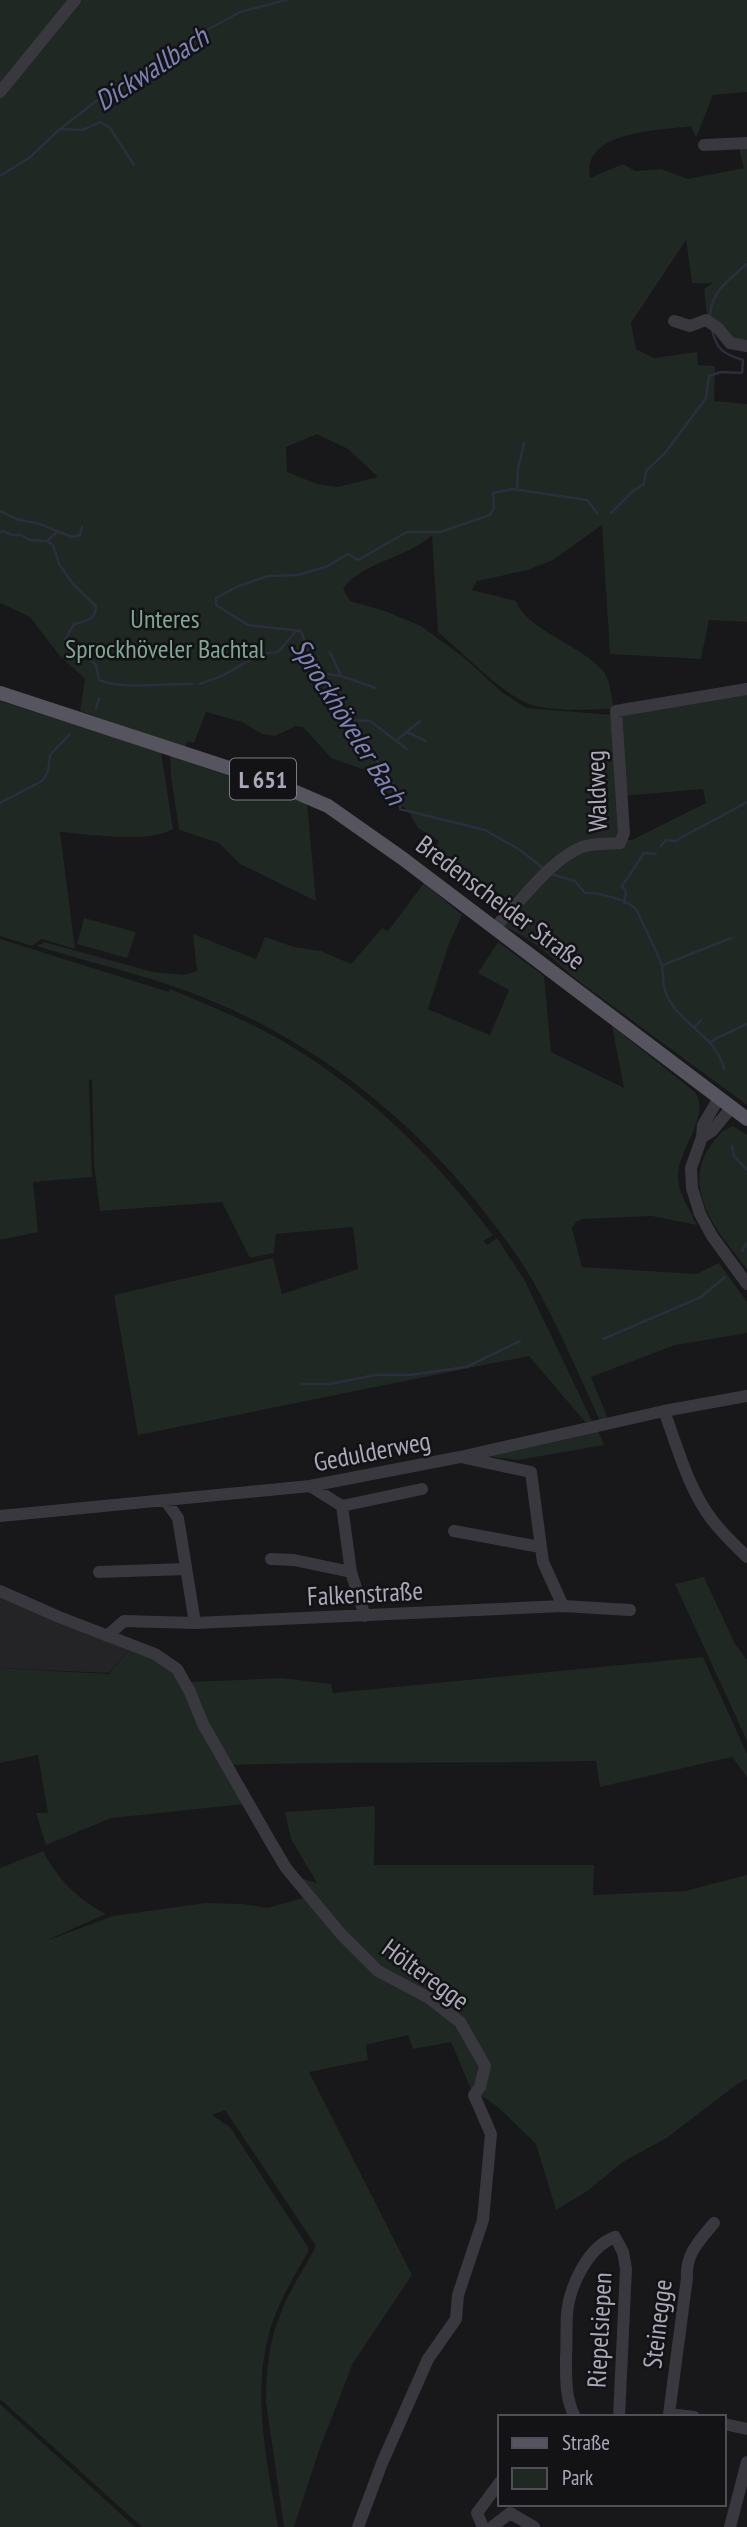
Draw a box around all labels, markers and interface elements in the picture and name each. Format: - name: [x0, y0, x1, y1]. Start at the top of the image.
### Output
- water label: Dickwallbach: [87, 17, 216, 118]
- park label: Unteres Sprockhöveler Bachtal: [65, 602, 265, 665]
- water label: Sprockhöveler Bach: [283, 631, 416, 813]
- street label: Waldweg: [578, 750, 614, 832]
- road number: L 651: [230, 758, 296, 800]
- street label: Bredenscheider Straße: [410, 828, 592, 976]
- street label: Gedulderweg: [311, 1424, 433, 1478]
- street label: Falkenstraße: [306, 1573, 424, 1613]
- street label: Hölteregge: [376, 1931, 476, 2017]
- street label: Riepelsiepen: [579, 2271, 619, 2389]
- street label: Steinegge: [635, 2278, 679, 2370]
- legend: [498, 2415, 726, 2506]
- text: Straße: [562, 2429, 610, 2456]
- text: Park: [562, 2464, 593, 2491]

